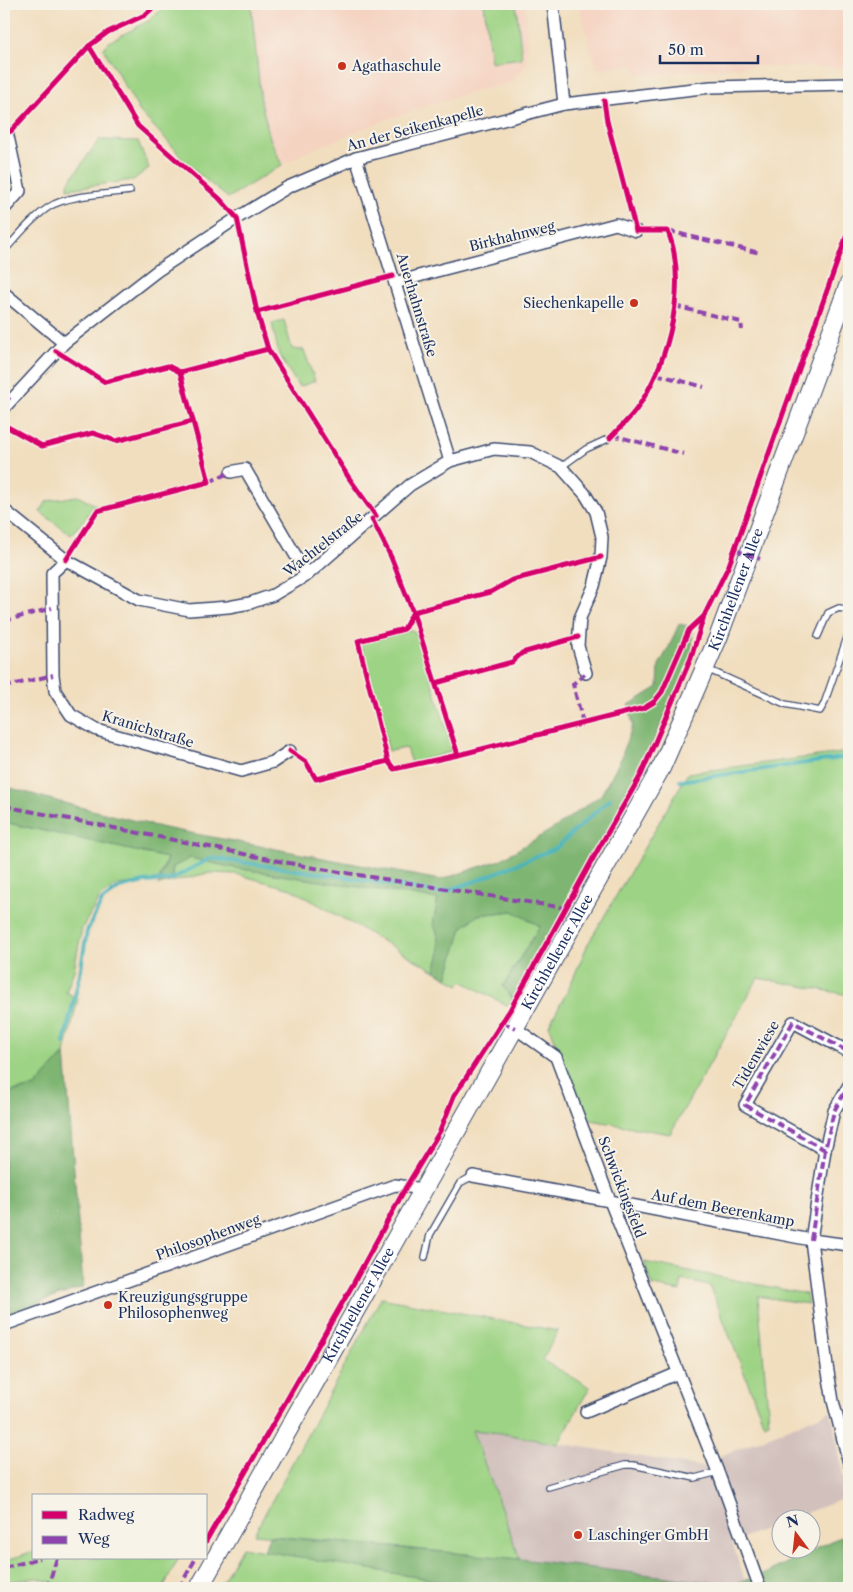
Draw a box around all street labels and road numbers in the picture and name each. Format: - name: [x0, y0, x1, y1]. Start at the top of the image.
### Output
- street label: An der Seikenkapelle: [344, 101, 486, 155]
- street label: Birkhahnweg: [467, 217, 557, 255]
- street label: Auerhahnstraße: [392, 250, 441, 359]
- street label: Wachtelstraße: [279, 507, 367, 581]
- street label: Kirchhellener Allee: [705, 525, 767, 653]
- street label: Kranichstraße: [100, 707, 196, 752]
- street label: Kirchhellener Allee: [518, 891, 597, 1013]
- street label: Tidenwiese: [729, 1017, 783, 1093]
- street label: Schwickingsfeld: [594, 1134, 650, 1241]
- street label: Auf dem Beerenkamp: [649, 1185, 796, 1231]
- street label: Philosophenweg: [153, 1210, 263, 1264]
- street label: Kirchhellener Allee: [319, 1244, 398, 1366]

